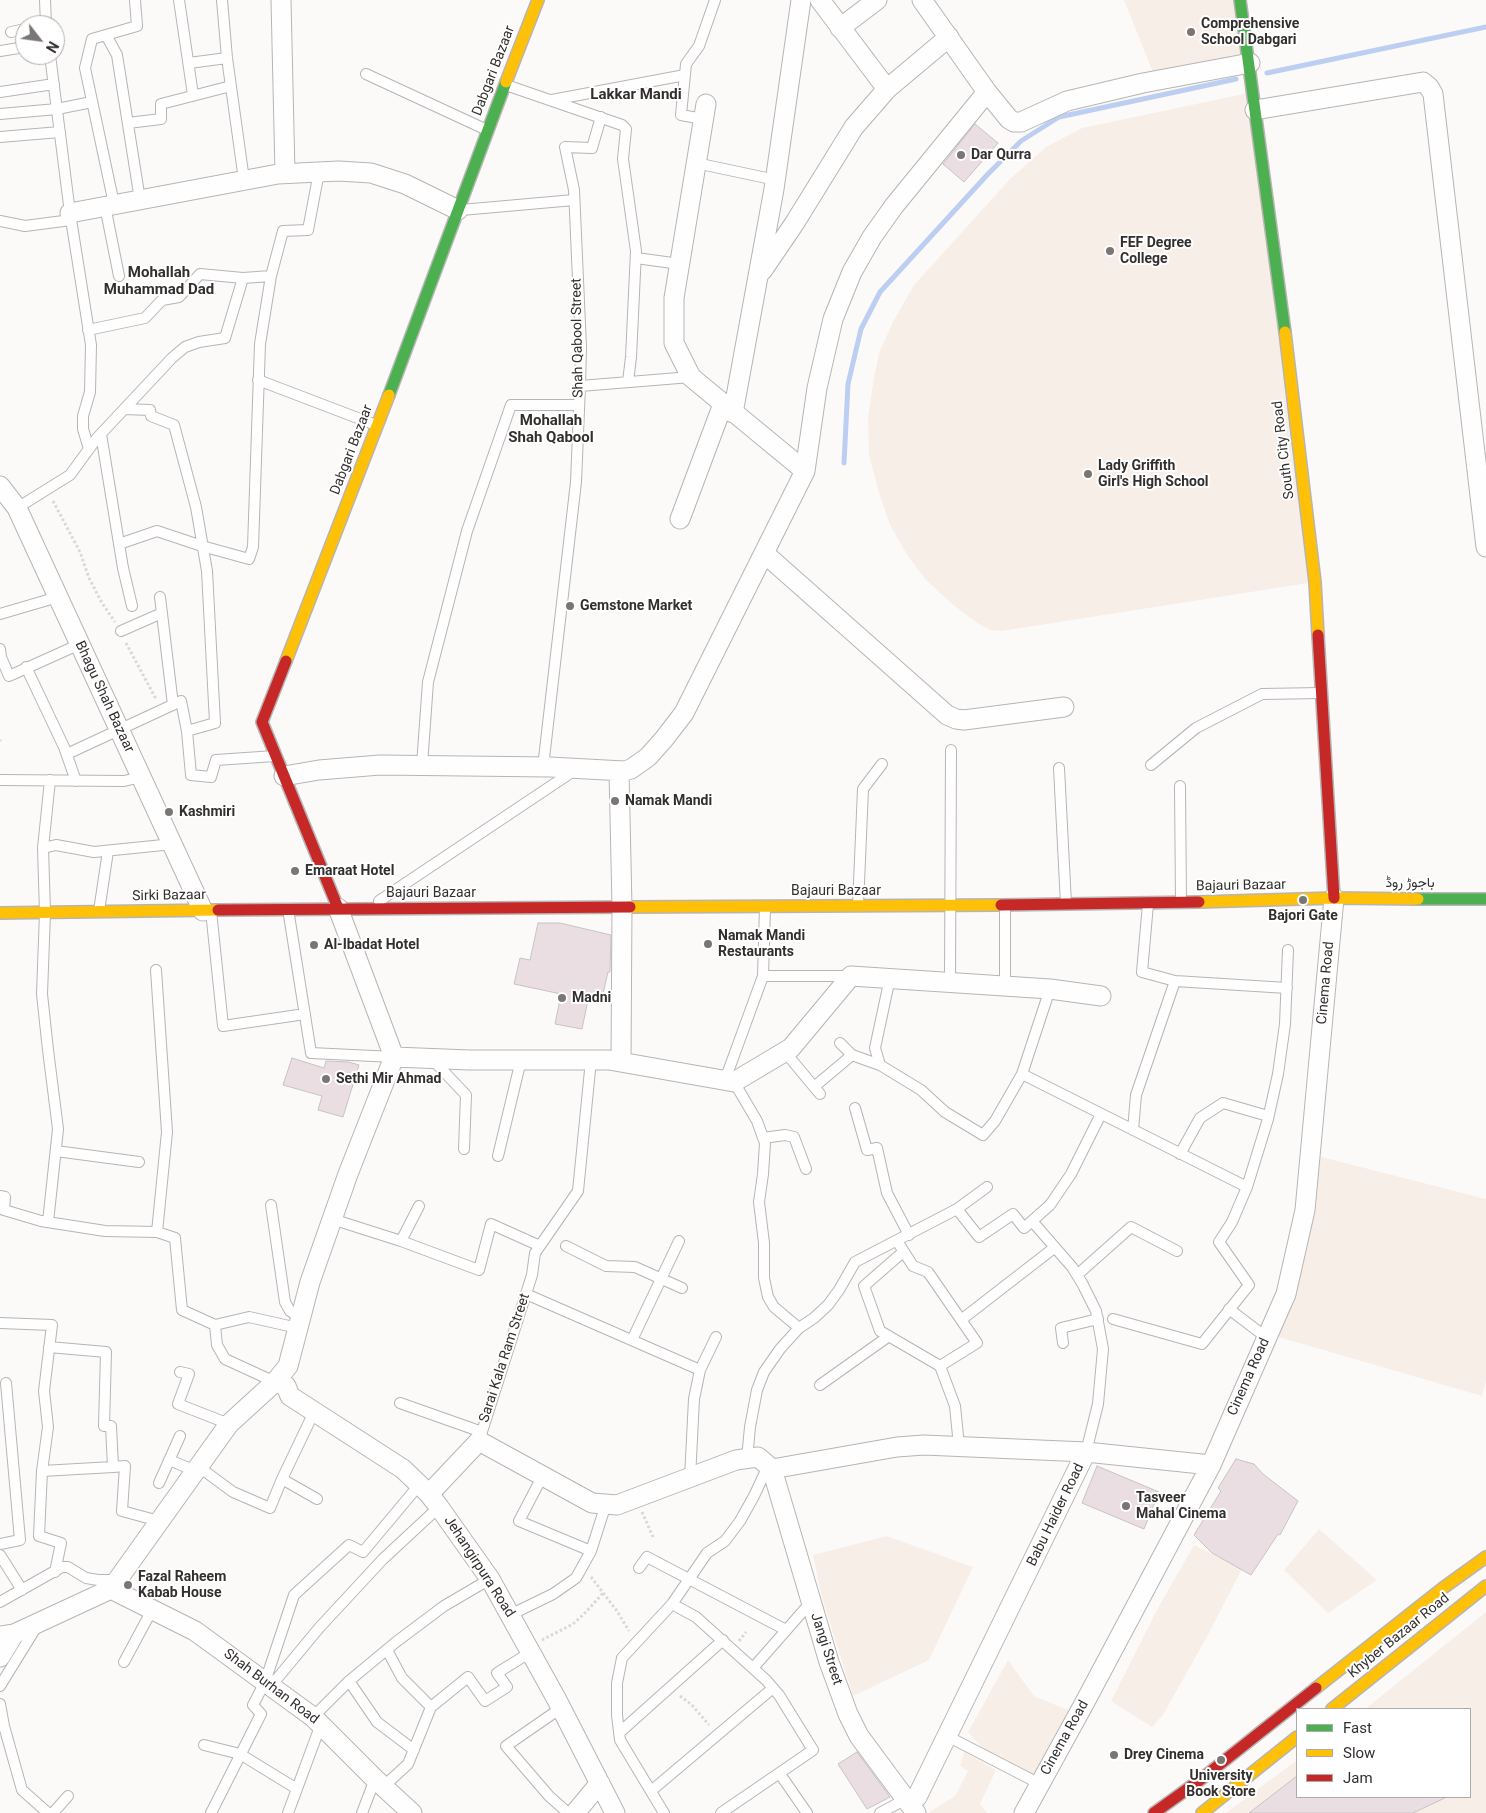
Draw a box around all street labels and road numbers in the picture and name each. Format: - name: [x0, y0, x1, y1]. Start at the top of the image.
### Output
- street label: Dabgari Bazaar: [469, 24, 519, 118]
- street label: Shah Qabool Street: [569, 278, 587, 398]
- street label: South City Road: [1270, 400, 1298, 500]
- street label: Dabgari Bazaar: [327, 403, 377, 497]
- street label: Bhagu Shah Bazaar: [71, 639, 137, 755]
- street label: باجوڑ روڈ: [1385, 875, 1435, 891]
- street label: Bajauri Bazaar: [1196, 877, 1286, 895]
- street label: Bajauri Bazaar: [791, 883, 881, 899]
- street label: Bajauri Bazaar: [386, 885, 476, 901]
- street label: Sirki Bazaar: [132, 887, 206, 905]
- street label: Cinema Road: [1314, 941, 1338, 1025]
- street label: Sarai Kala Ram Street: [476, 1291, 534, 1425]
- street label: Cinema Road: [1224, 1336, 1274, 1418]
- street label: Babu Haider Road: [1024, 1461, 1088, 1569]
- street label: Jehangirpura Road: [440, 1513, 518, 1621]
- street label: Khyber Bazaar Road: [1345, 1590, 1453, 1682]
- street label: Jangi Street: [806, 1611, 846, 1687]
- street label: Shah Burhan Road: [220, 1646, 322, 1728]
- street label: Cinema Road: [1037, 1698, 1093, 1778]

